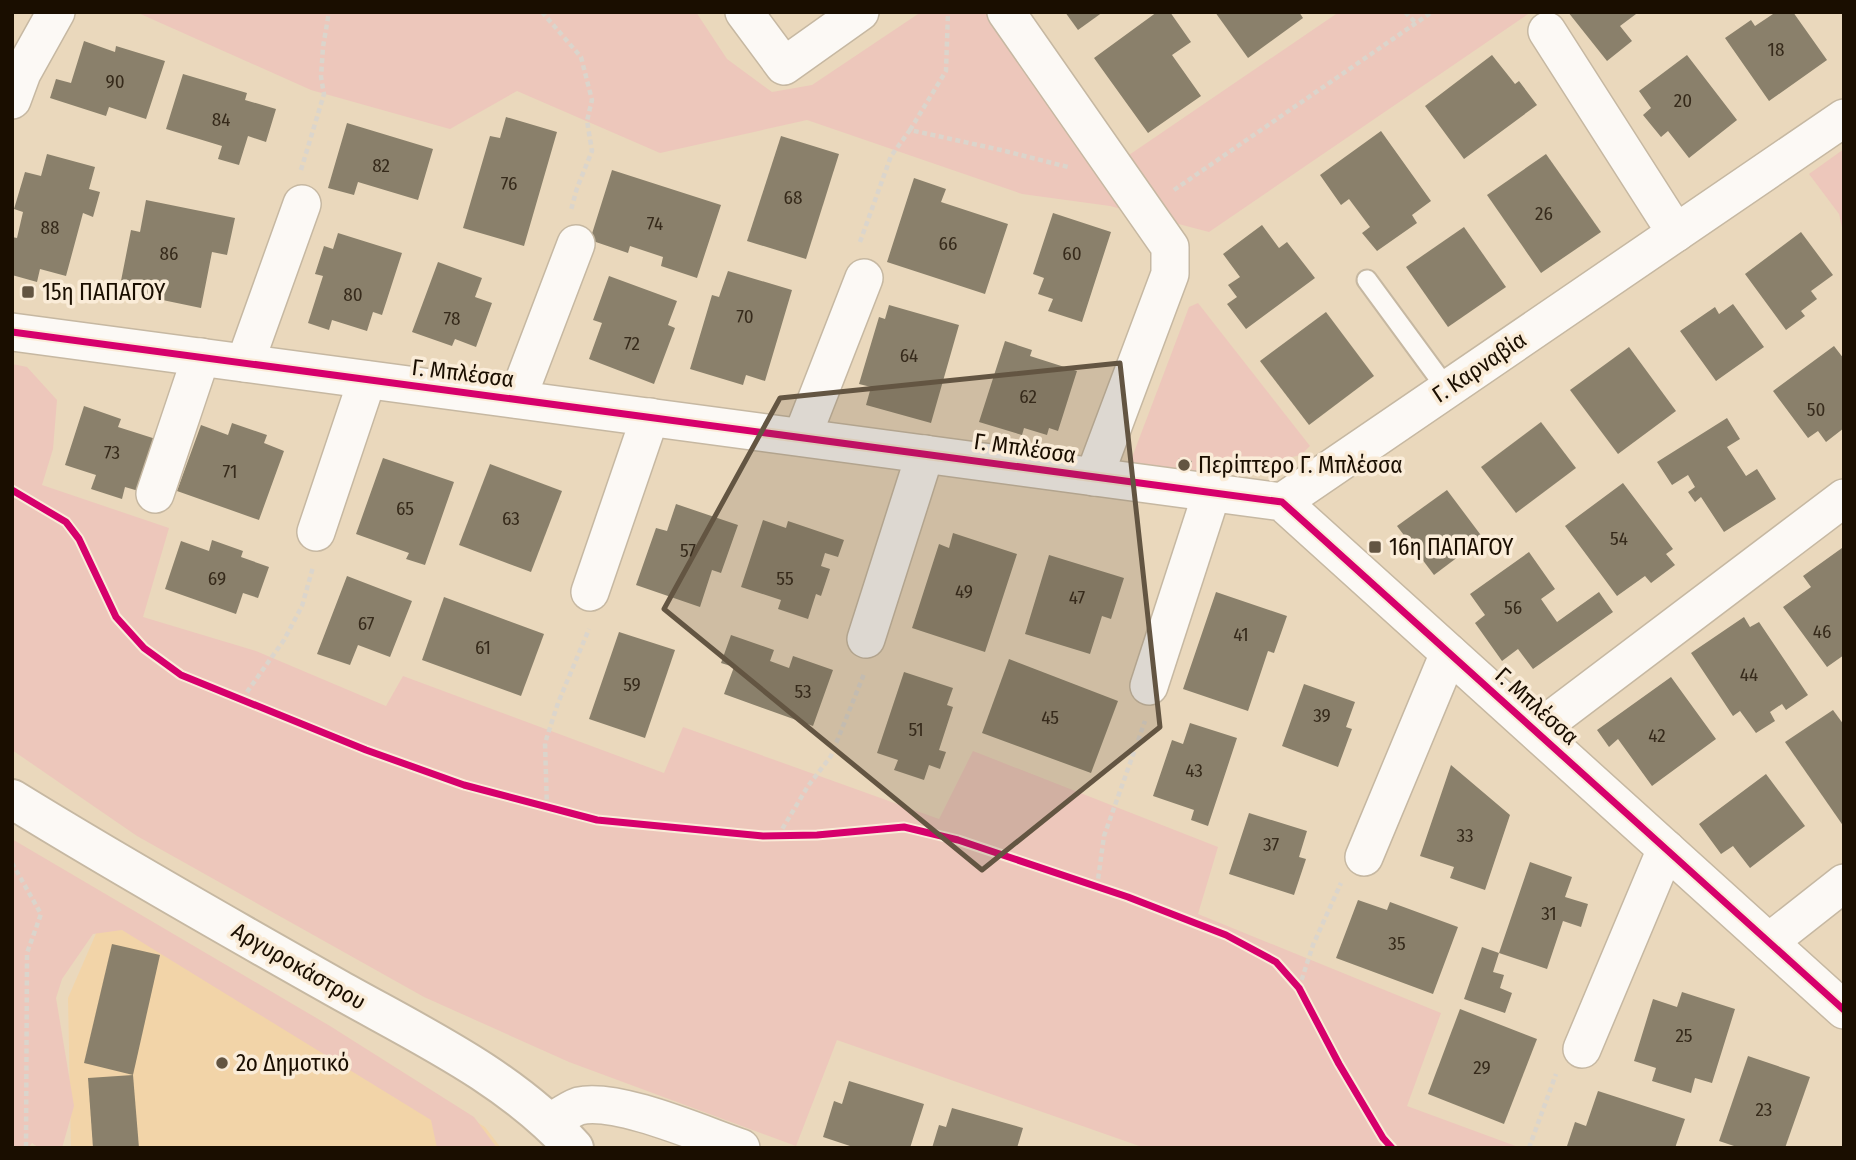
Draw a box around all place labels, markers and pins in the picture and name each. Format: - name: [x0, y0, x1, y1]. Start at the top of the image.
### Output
- place label: 15η ΠΑΠΑΓΟΥ: [42, 278, 166, 306]
- marker: 15η ΠΑΠΑΓΟΥ: [20, 284, 36, 300]
- place label: Περίπτερο Γ. Μπλέσσα: [1198, 451, 1403, 479]
- marker: Περίπτερο Γ. Μπλέσσα: [1176, 457, 1192, 473]
- place label: 16η ΠΑΠΑΓΟΥ: [1389, 533, 1514, 561]
- marker: 16η ΠΑΠΑΓΟΥ: [1367, 539, 1383, 555]
- place label: 2ο Δημοτικό: [236, 1049, 349, 1077]
- marker: 2ο Δημοτικό: [214, 1055, 230, 1071]

